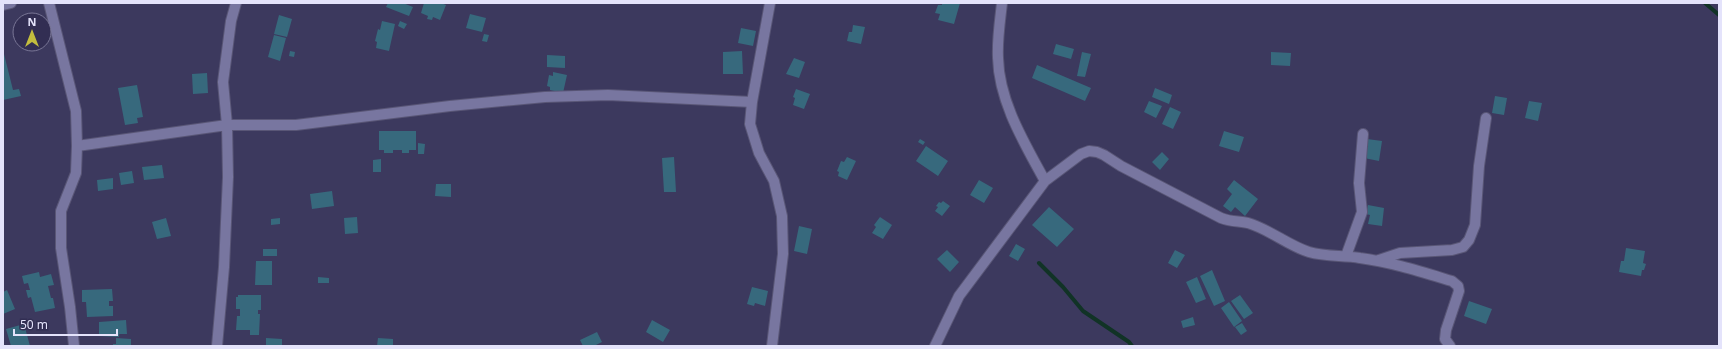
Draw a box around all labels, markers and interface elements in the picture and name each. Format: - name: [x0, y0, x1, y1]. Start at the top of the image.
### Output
- north arrow: [12, 12, 52, 52]
- text: N: [28, 14, 36, 29]
- scale bar: [14, 311, 117, 337]
- text: 50 m: [20, 316, 48, 333]

